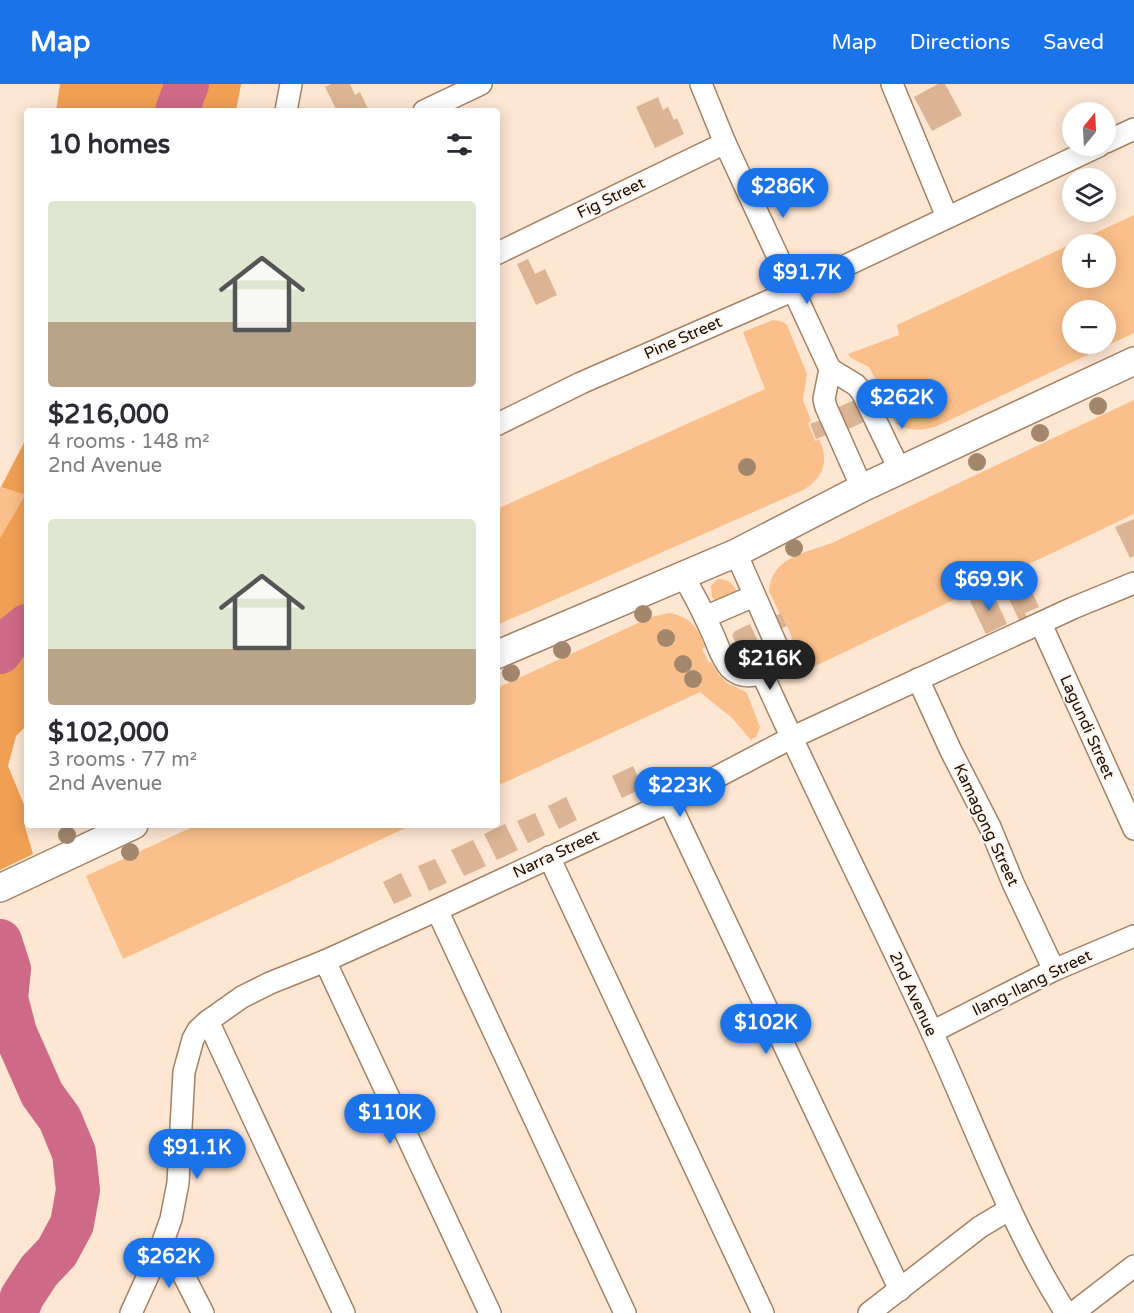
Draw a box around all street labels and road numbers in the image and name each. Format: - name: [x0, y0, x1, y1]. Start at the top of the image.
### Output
- street label: Fig Street: [574, 173, 648, 223]
- street label: Pine Street: [641, 312, 725, 364]
- street label: Lagundi Street: [1055, 672, 1119, 782]
- street label: Kamagong Street: [949, 761, 1023, 889]
- street label: Narra Street: [510, 825, 602, 883]
- street label: Ilang-Ilang Street: [969, 945, 1095, 1021]
- street label: 2nd Avenue: [885, 948, 941, 1040]

